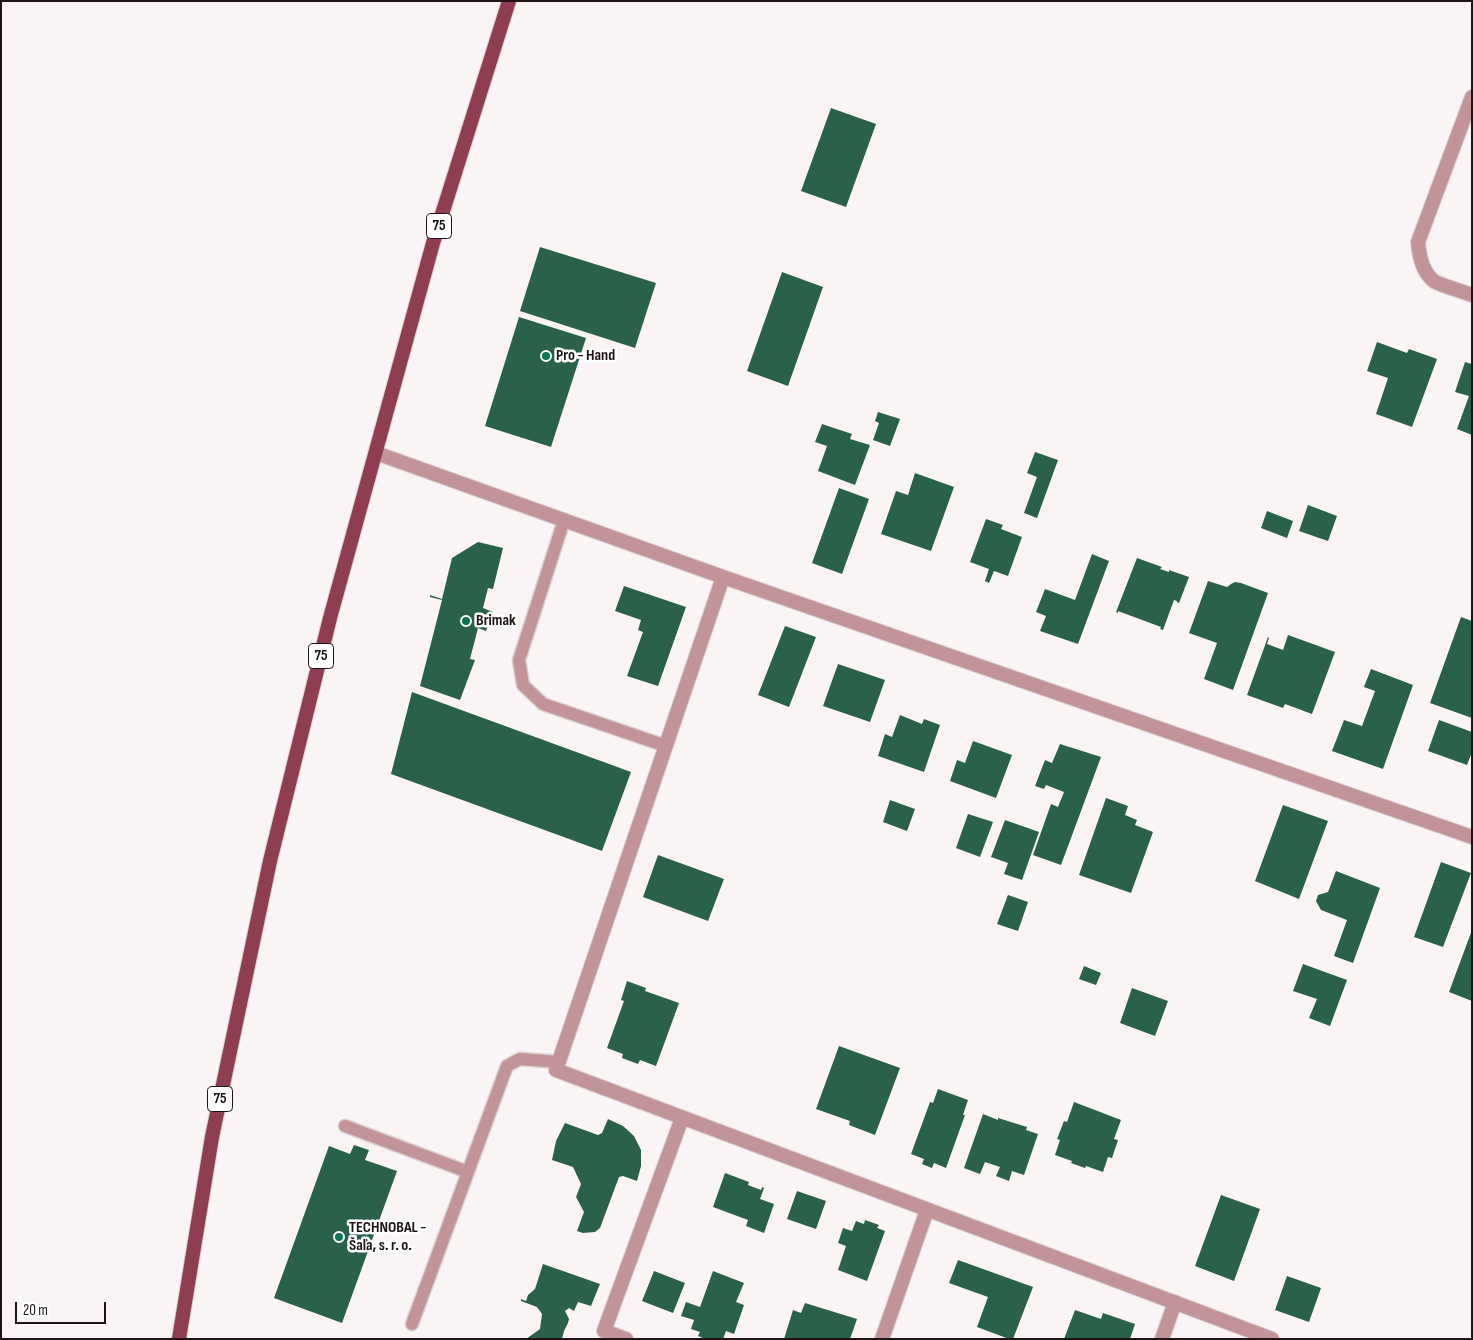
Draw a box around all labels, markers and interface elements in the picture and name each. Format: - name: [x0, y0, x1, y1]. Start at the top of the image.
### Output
- road number: 75: [426, 214, 452, 238]
- place label: Pro - Hand: [556, 346, 615, 366]
- marker: Pro - Hand: [540, 350, 552, 362]
- place label: Brimak: [476, 611, 516, 631]
- marker: Brimak: [460, 615, 472, 627]
- road number: 75: [308, 644, 334, 668]
- road number: 75: [208, 1086, 232, 1112]
- place label: TECHNOBAL - Šaľa, s. r. o.: [349, 1218, 426, 1256]
- marker: TECHNOBAL - Šaľa, s. r. o.: [333, 1231, 345, 1243]
- scale bar: [18, 1292, 109, 1324]
- text: 20 m: [23, 1301, 48, 1320]

